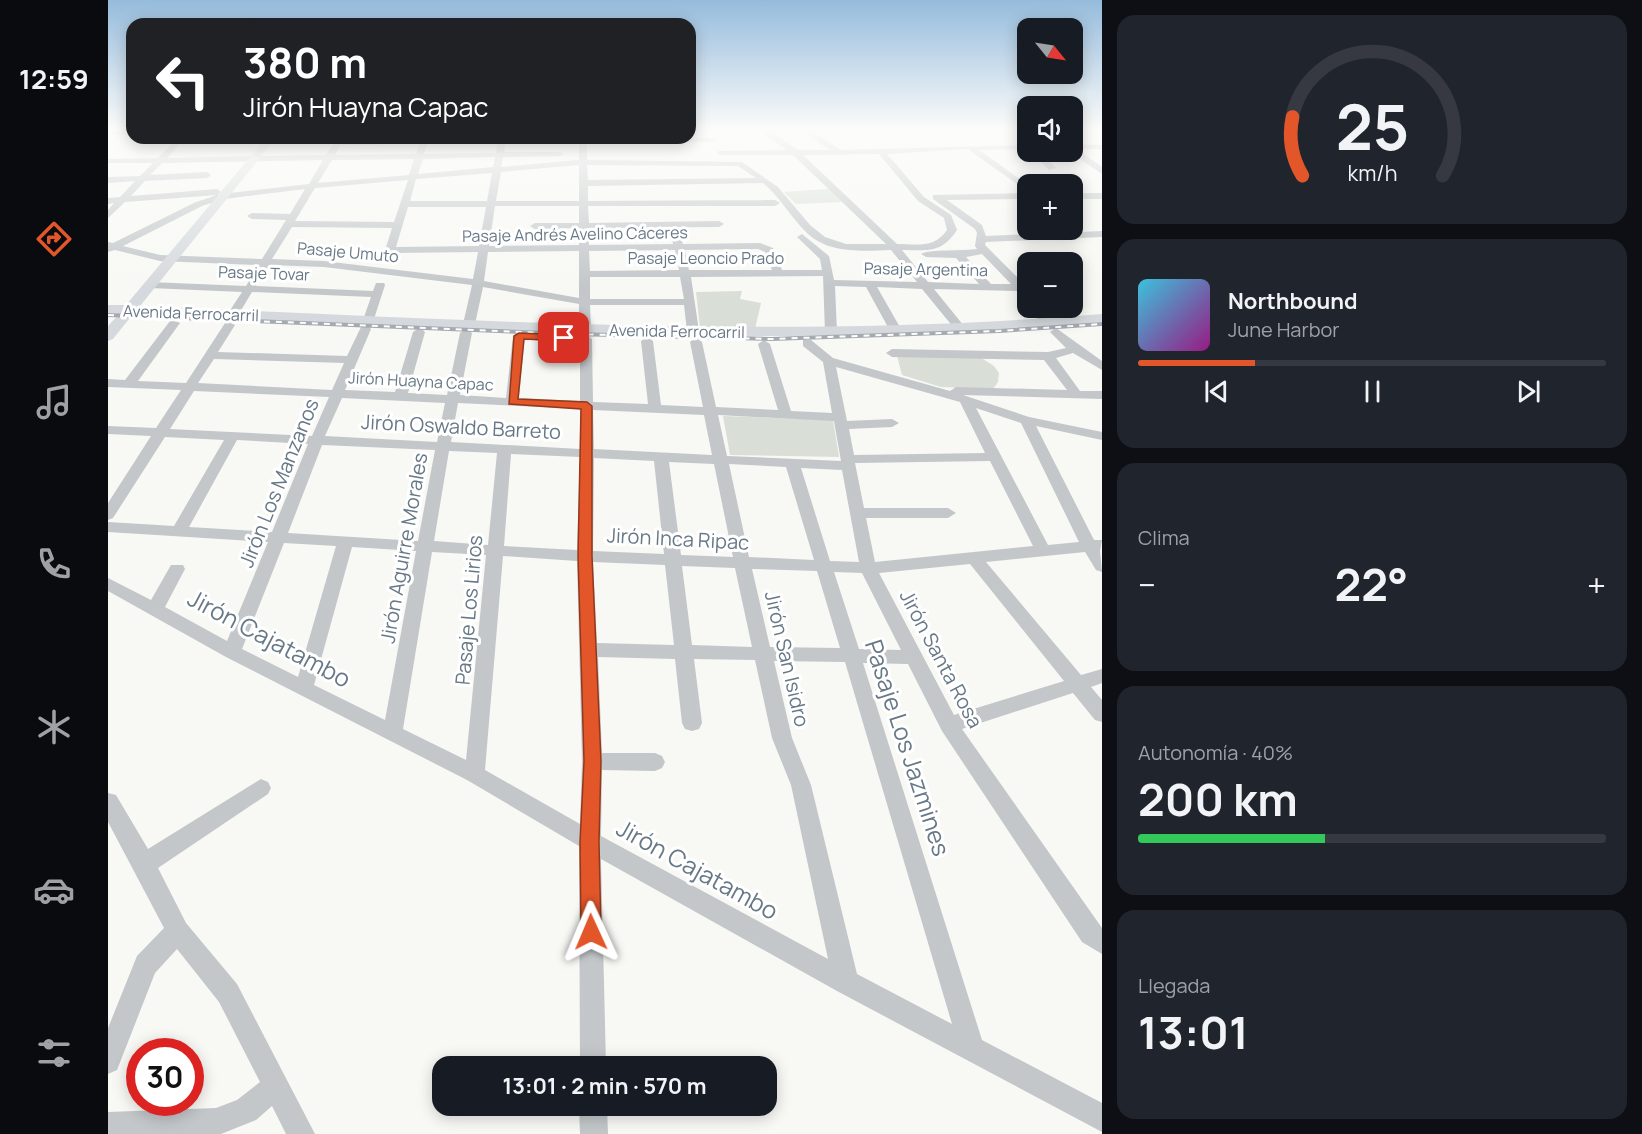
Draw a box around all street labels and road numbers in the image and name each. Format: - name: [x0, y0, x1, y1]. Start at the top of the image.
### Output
- street label: Pasaje Andrés Avelino Cáceres: [462, 221, 688, 247]
- street label: Pasaje Umuto: [296, 237, 400, 267]
- street label: Pasaje Leoncio Prado: [628, 247, 784, 269]
- street label: Pasaje Argentina: [864, 257, 988, 281]
- street label: Pasaje Tovar: [218, 260, 310, 286]
- street label: Avenida Ferrocarril: [123, 300, 259, 326]
- street label: Avenida Ferrocarril: [609, 319, 745, 343]
- street label: Jirón Huayna Capac: [348, 366, 494, 396]
- street label: Jirón Los Manzanos: [232, 394, 325, 571]
- street label: Jirón Oswaldo Barreto: [360, 408, 562, 445]
- street label: Jirón Aguirre Morales: [373, 451, 434, 645]
- street label: Jirón Inca Ripac: [606, 521, 750, 556]
- street label: Pasaje Los Lirios: [448, 534, 489, 686]
- street label: Jirón Cajatambo: [183, 581, 357, 694]
- street label: Jirón Santa Rosa: [894, 585, 989, 733]
- street label: Jirón San Isidro: [759, 588, 816, 730]
- street label: Pasaje Los Jazmines: [858, 635, 959, 860]
- street label: Jirón Cajatambo: [611, 811, 784, 927]

